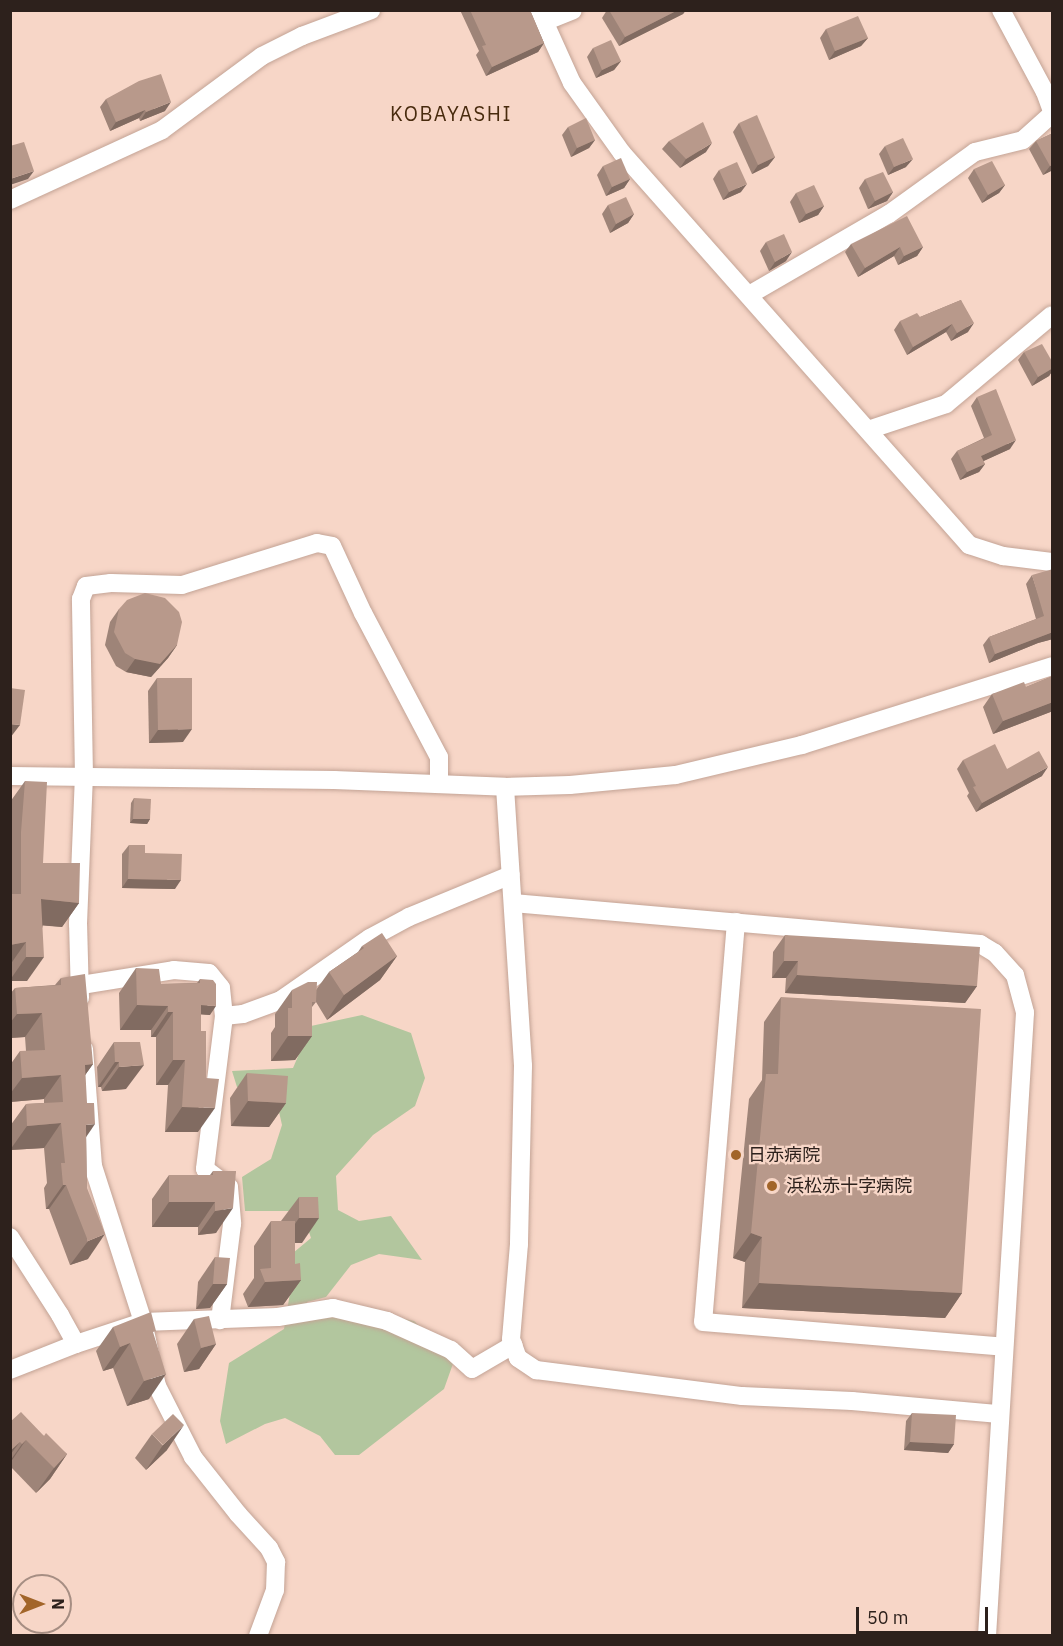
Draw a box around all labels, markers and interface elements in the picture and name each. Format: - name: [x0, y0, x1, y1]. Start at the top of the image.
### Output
- district label: KOBAYASHI: [390, 101, 512, 125]
- place label: 日赤病院: [748, 1144, 820, 1166]
- marker: 日赤病院: [729, 1148, 743, 1162]
- place label: 浜松赤十字病院: [786, 1175, 912, 1197]
- marker: 浜松赤十字病院: [763, 1177, 781, 1195]
- north arrow: [12, 1574, 72, 1634]
- scale bar: [859, 1595, 991, 1633]
- text: N: [48, 1598, 68, 1610]
- text: 50 m: [867, 1606, 909, 1629]

